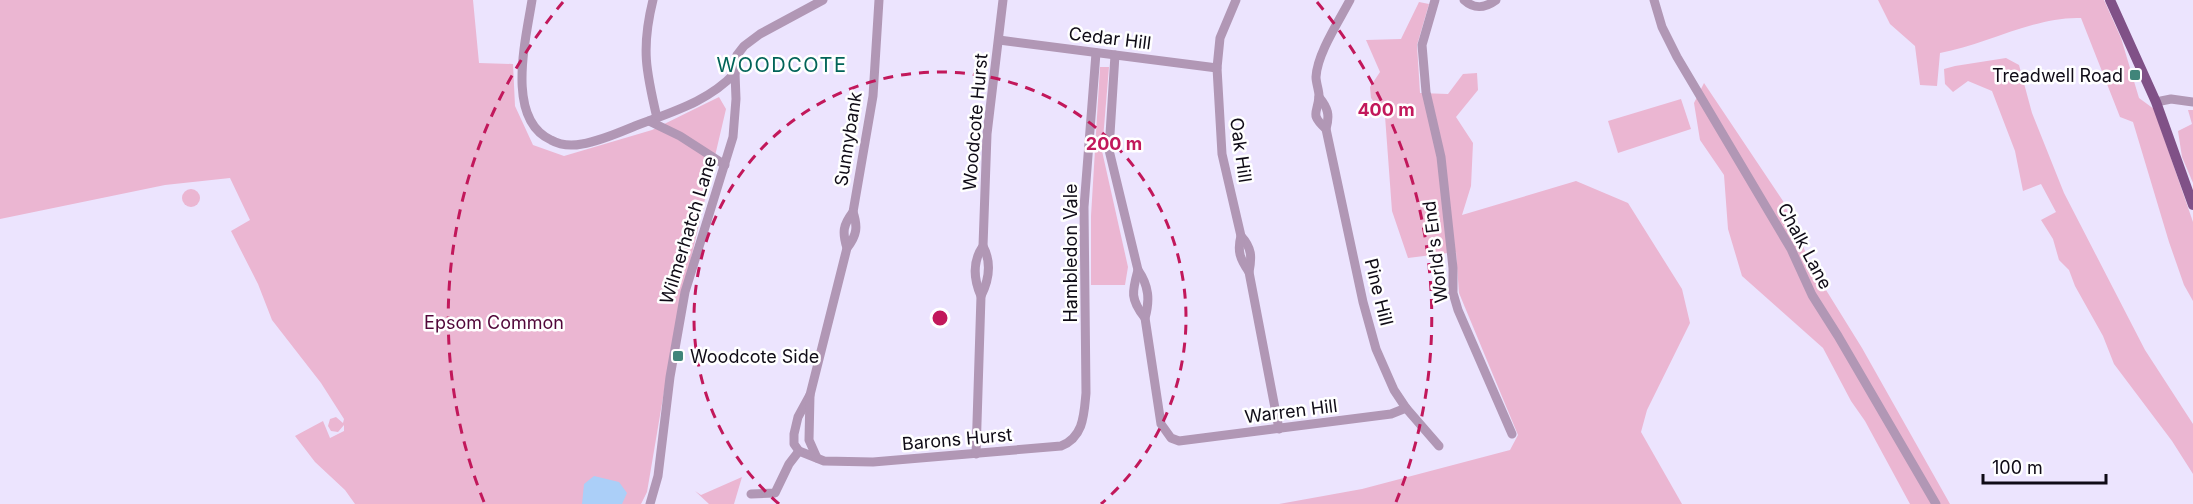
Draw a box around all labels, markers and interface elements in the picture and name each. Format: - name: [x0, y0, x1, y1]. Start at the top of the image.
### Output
- street label: Cedar Hill: [1067, 23, 1153, 53]
- street label: Woodcote Hurst: [959, 52, 991, 192]
- district label: WOODCOTE: [717, 53, 847, 77]
- place label: Treadwell Road: [1992, 65, 2123, 86]
- marker: Treadwell Road: [2128, 68, 2142, 82]
- street label: Sunnybank: [830, 90, 866, 188]
- text: 400 m: [1357, 99, 1415, 120]
- street label: Oak Hill: [1226, 116, 1256, 184]
- text: 200 m: [1086, 133, 1142, 154]
- street label: Wilmerhatch Lane: [655, 153, 721, 307]
- street label: Hambledon Vale: [1060, 183, 1081, 323]
- street label: Chalk Lane: [1774, 199, 1836, 293]
- street label: World's End: [1418, 200, 1452, 304]
- street label: Pine Hill: [1361, 256, 1397, 328]
- centre of rings: [930, 308, 950, 328]
- park label: Epsom Common: [424, 312, 564, 333]
- place label: Woodcote Side: [690, 346, 819, 367]
- marker: Woodcote Side: [671, 349, 685, 363]
- street label: Warren Hill: [1244, 395, 1338, 427]
- street label: Barons Hurst: [901, 424, 1013, 454]
- scale bar: [1983, 447, 2106, 485]
- text: 100 m: [1992, 457, 2043, 478]

